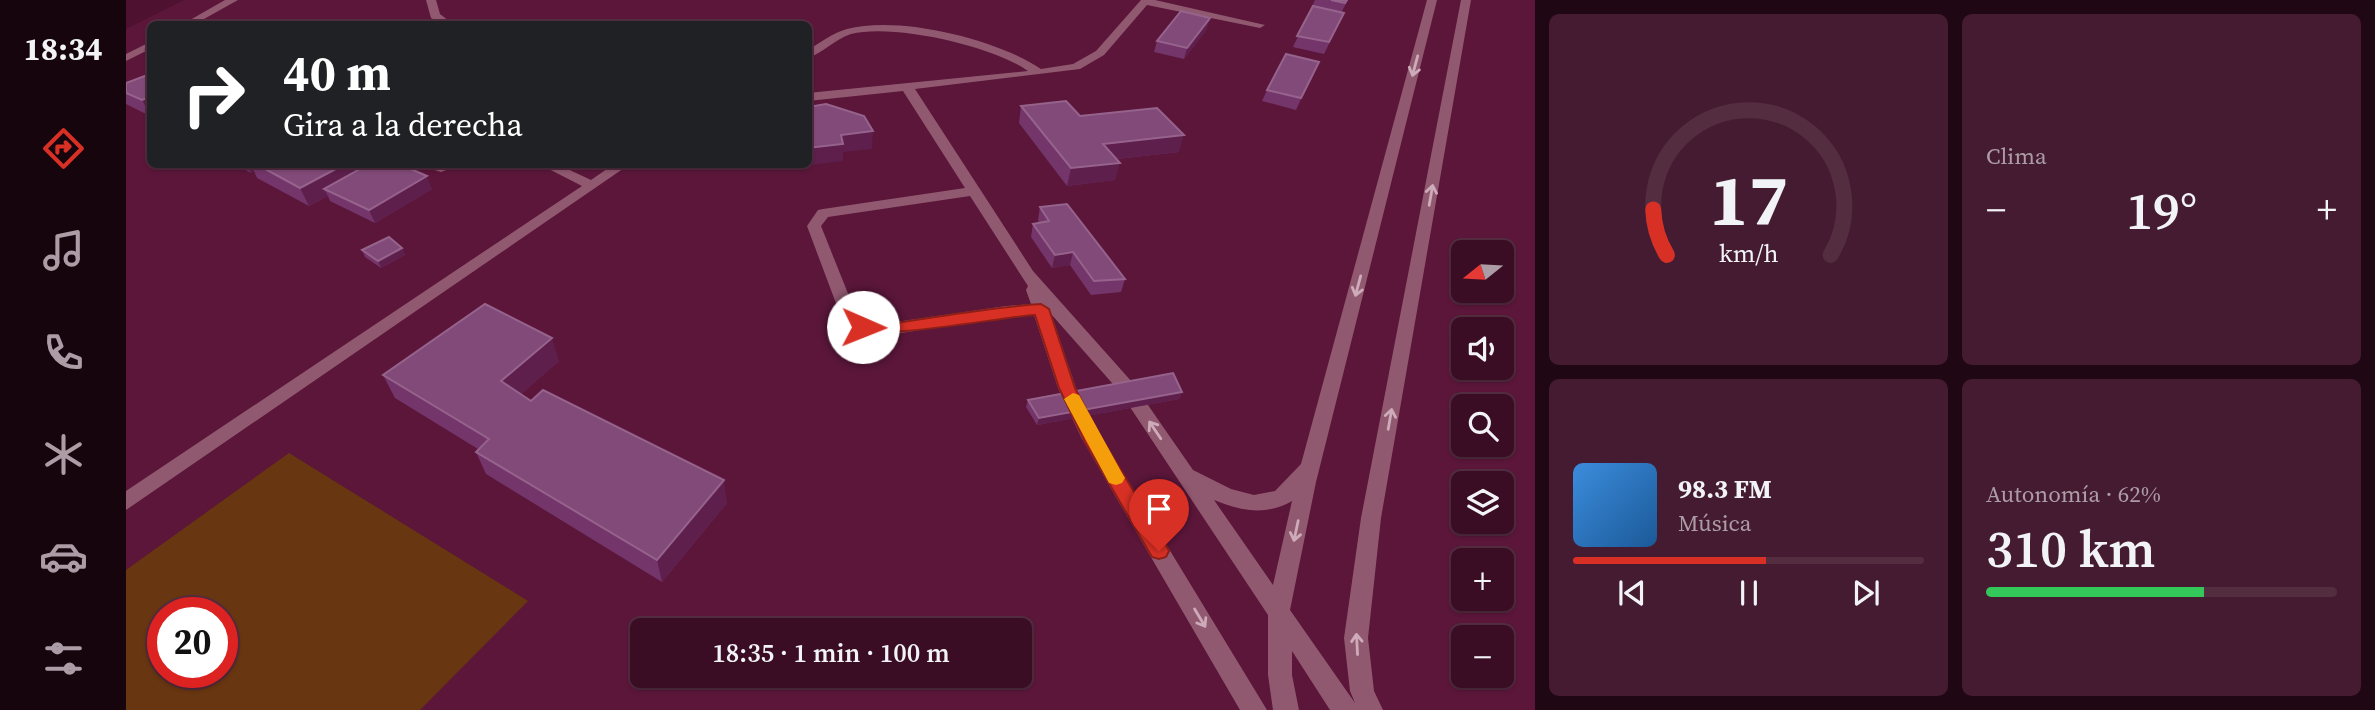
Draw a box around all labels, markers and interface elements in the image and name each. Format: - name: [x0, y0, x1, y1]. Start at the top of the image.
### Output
- text: 18:34: [24, 27, 102, 71]
- text: 40 m: [283, 39, 391, 106]
- icon: right: [168, 49, 259, 140]
- one-way arrow: [1408, 54, 1421, 77]
- text: Gira a la derecha: [283, 103, 523, 147]
- icon: directions: [39, 124, 88, 173]
- text: Clima: [1986, 140, 2047, 172]
- text: 17: [1709, 151, 1788, 250]
- text: 19°: [2126, 175, 2197, 246]
- one-way arrow: [1424, 184, 1438, 207]
- text: −: [1986, 184, 2006, 236]
- text: +: [2317, 184, 2337, 236]
- icon: music: [39, 226, 88, 275]
- text: km/h: [1719, 236, 1778, 270]
- north arrow: [1451, 240, 1514, 303]
- map controls: [1451, 240, 1514, 688]
- one-way arrow: [1351, 274, 1364, 297]
- position arrow: [826, 290, 900, 364]
- button: sound: [1451, 317, 1514, 380]
- icon: phone: [39, 328, 88, 377]
- button: search: [1451, 394, 1514, 457]
- one-way arrow: [1383, 408, 1397, 431]
- one-way arrow: [1148, 421, 1162, 440]
- icon: climate: [39, 430, 88, 479]
- button: layers: [1451, 471, 1514, 534]
- text: 98.3 FM: [1678, 471, 1772, 507]
- text: Autonomía · 62%: [1986, 478, 2161, 510]
- pin: [1129, 479, 1189, 551]
- icon: arrive: [1140, 490, 1178, 528]
- text: Música: [1678, 507, 1751, 539]
- text: 310 km: [1986, 513, 2155, 584]
- one-way arrow: [1289, 519, 1302, 541]
- icon: car: [39, 532, 88, 581]
- button: +: [1451, 548, 1514, 611]
- icon: previous: [1613, 574, 1651, 612]
- icon: pause: [1730, 574, 1768, 612]
- icon: next: [1847, 574, 1885, 612]
- speed limit sign: 20: [147, 597, 238, 688]
- one-way arrow: [1193, 608, 1207, 628]
- button: −: [1451, 625, 1514, 688]
- one-way arrow: [1351, 632, 1364, 655]
- icon: filters: [39, 634, 88, 683]
- text: 18:35 · 1 min · 100 m: [712, 635, 950, 671]

